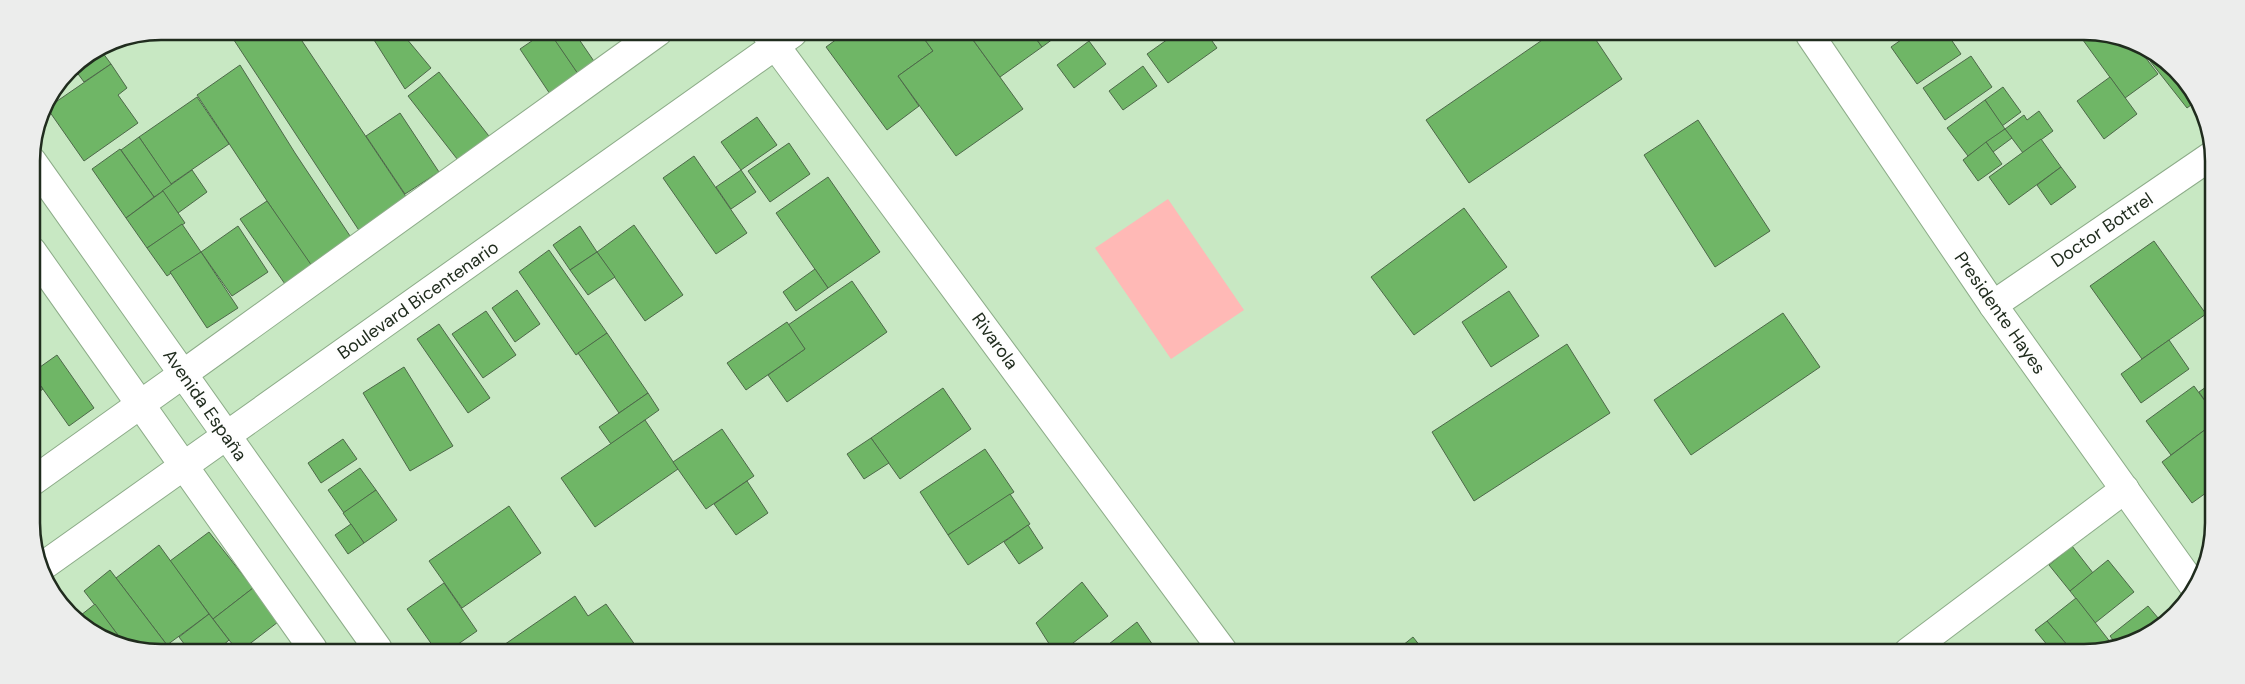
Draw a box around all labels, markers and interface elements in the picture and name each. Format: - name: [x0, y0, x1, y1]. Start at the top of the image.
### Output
- street label: Doctor Bottrel: [2046, 187, 2158, 273]
- street label: Boulevard Bicentenario: [333, 235, 503, 365]
- street label: Presidente Hayes: [1949, 247, 2051, 379]
- street label: Rivarola: [966, 308, 1024, 374]
- street label: Avenida España: [158, 344, 252, 466]

